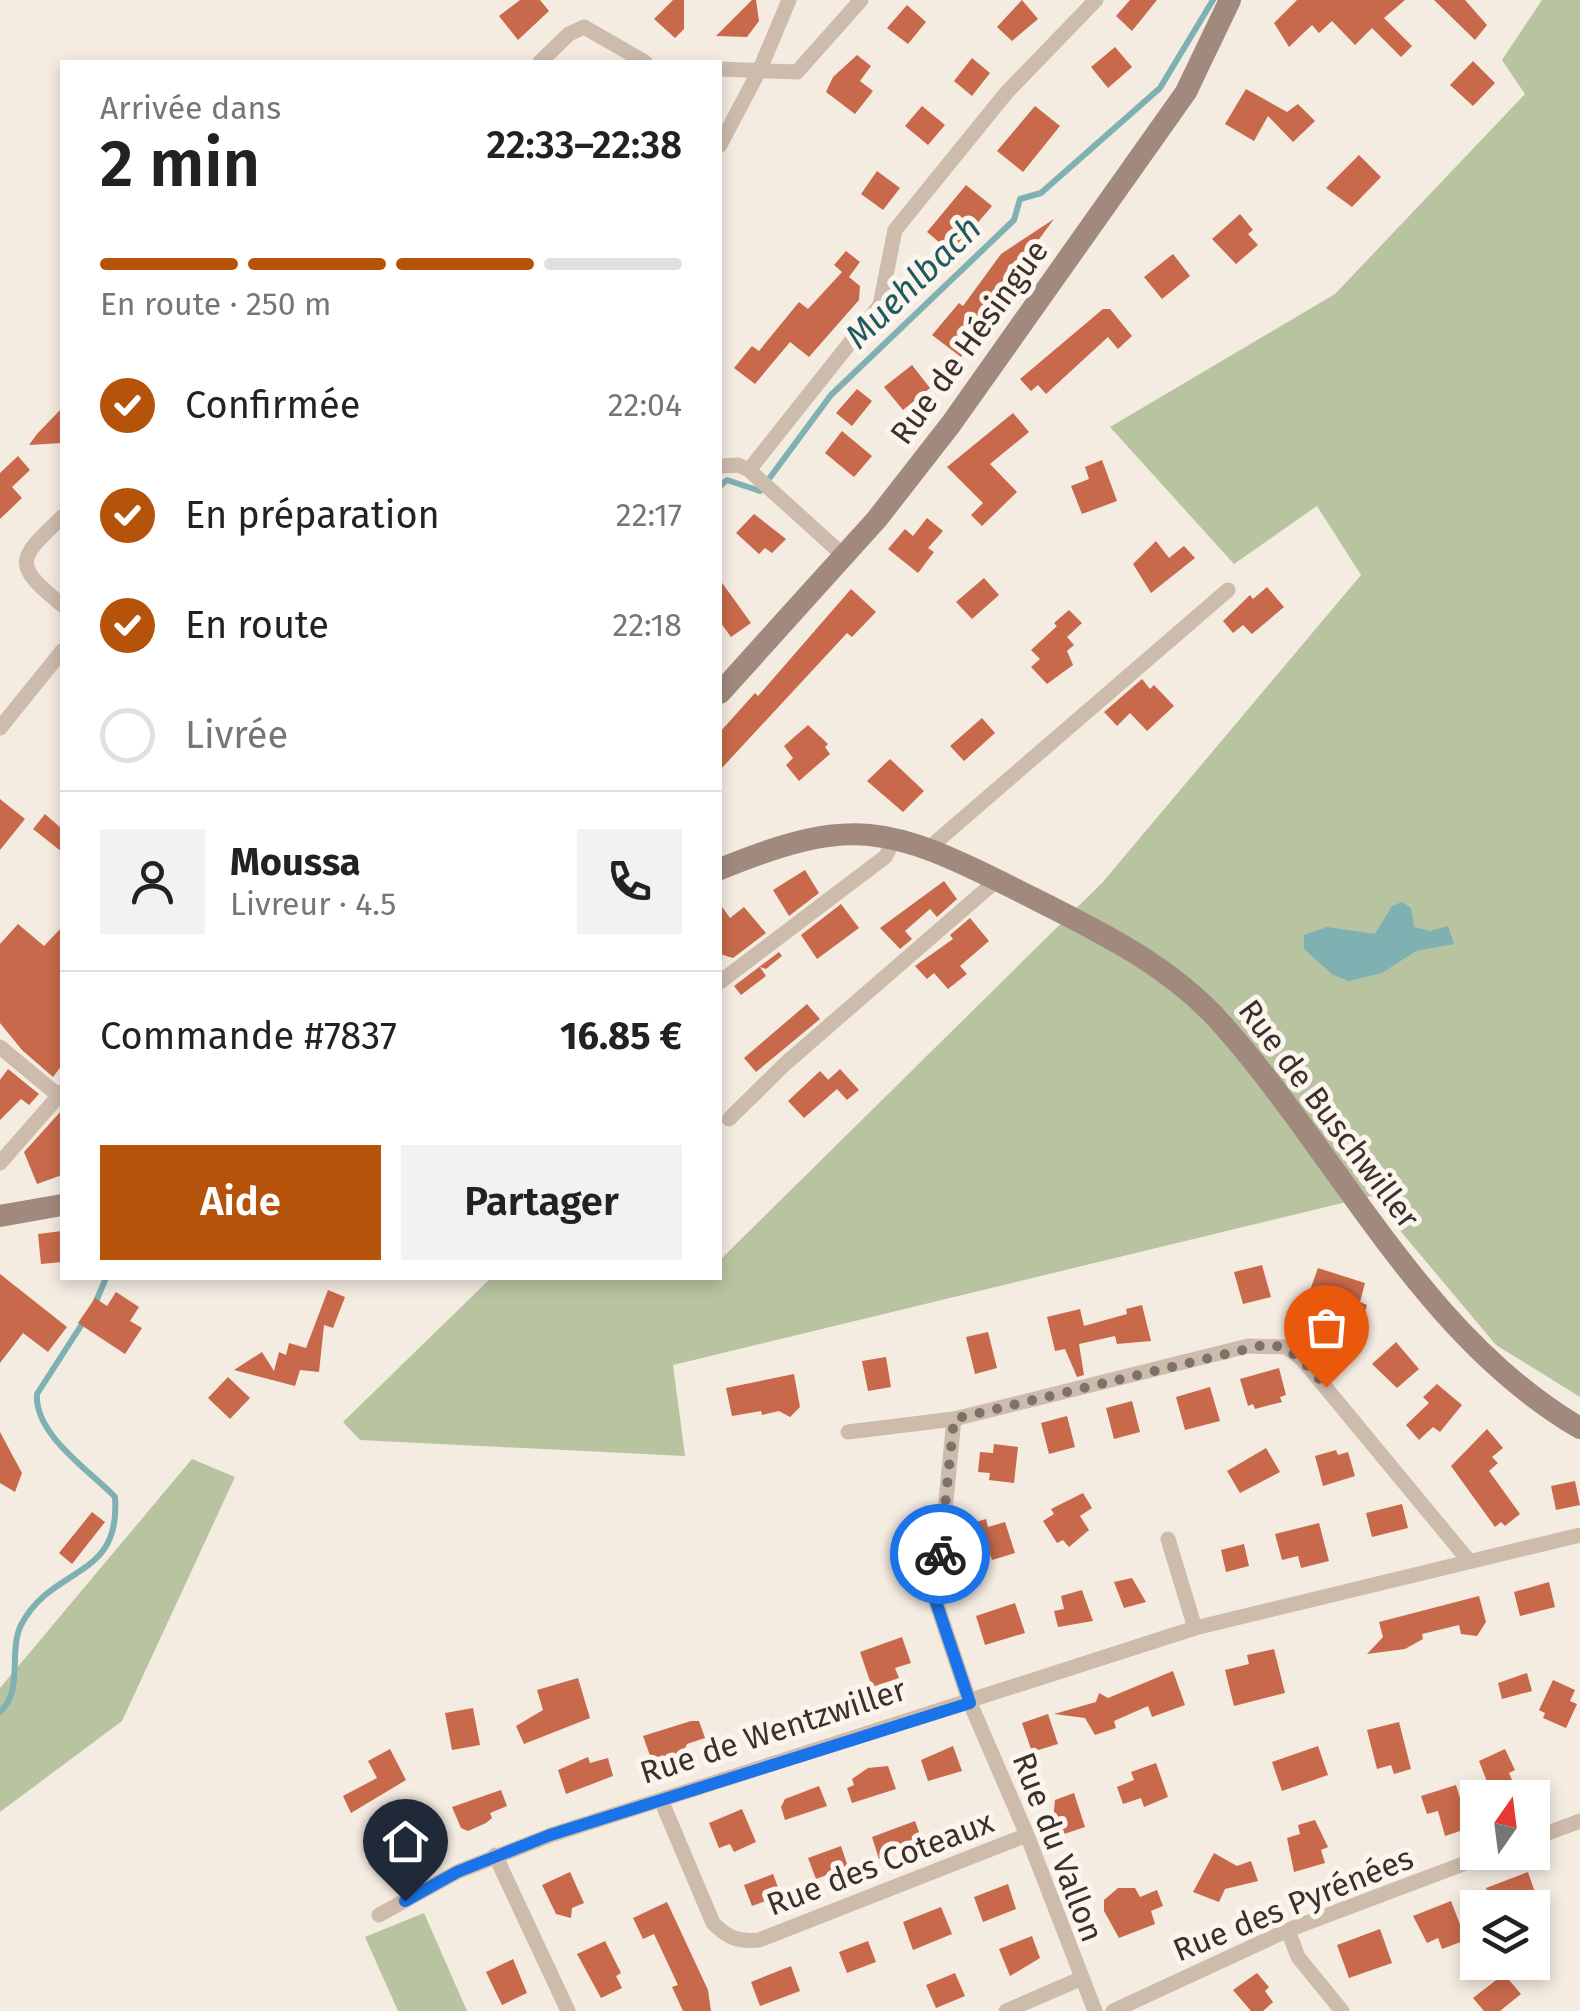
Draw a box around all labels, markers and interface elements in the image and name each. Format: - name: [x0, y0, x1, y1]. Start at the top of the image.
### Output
- text: Arrivée dans: [100, 89, 281, 127]
- text: 22:33–22:38: [487, 122, 682, 168]
- text: 2 min: [100, 125, 260, 203]
- water label: Muehlbach: [836, 207, 990, 357]
- street label: Rue de Hésingue: [882, 232, 1056, 452]
- text: En route · 250 m: [100, 285, 332, 323]
- icon: check: [100, 378, 155, 433]
- text: Confirmée: [185, 382, 361, 428]
- text: 22:04: [608, 386, 682, 424]
- icon: check: [100, 488, 155, 543]
- text: En préparation: [185, 492, 440, 538]
- text: 22:17: [616, 496, 682, 534]
- icon: check: [100, 598, 155, 653]
- text: En route: [185, 602, 329, 648]
- text: 22:18: [612, 606, 682, 644]
- text: Livrée: [185, 712, 288, 758]
- button: person: [100, 829, 205, 934]
- button: phone: [577, 829, 682, 934]
- text: Moussa: [230, 839, 361, 885]
- text: Livreur · 4.5: [230, 885, 396, 923]
- street label: Rue de Buschwiller: [1231, 992, 1428, 1236]
- text: Commande #7837: [100, 1013, 397, 1059]
- text: 16.85 €: [560, 1013, 682, 1059]
- button: Aide: [100, 1145, 381, 1260]
- button: Partager: [401, 1145, 682, 1260]
- pin: [1284, 1285, 1369, 1388]
- icon: bag: [1299, 1300, 1354, 1355]
- courier: [890, 1504, 990, 1604]
- icon: bike: [913, 1527, 968, 1582]
- street label: Rue de Wentzwiller: [635, 1670, 911, 1792]
- street label: Rue du Vallon: [1004, 1747, 1112, 1947]
- north arrow: [1460, 1780, 1550, 1870]
- map controls: [1460, 1780, 1550, 1980]
- pin: [363, 1799, 448, 1902]
- street label: Rue des Coteaux: [761, 1802, 999, 1924]
- icon: home: [378, 1814, 433, 1869]
- street label: Rue des Pyrénées: [1167, 1839, 1419, 1969]
- button: layers: [1460, 1890, 1550, 1980]

